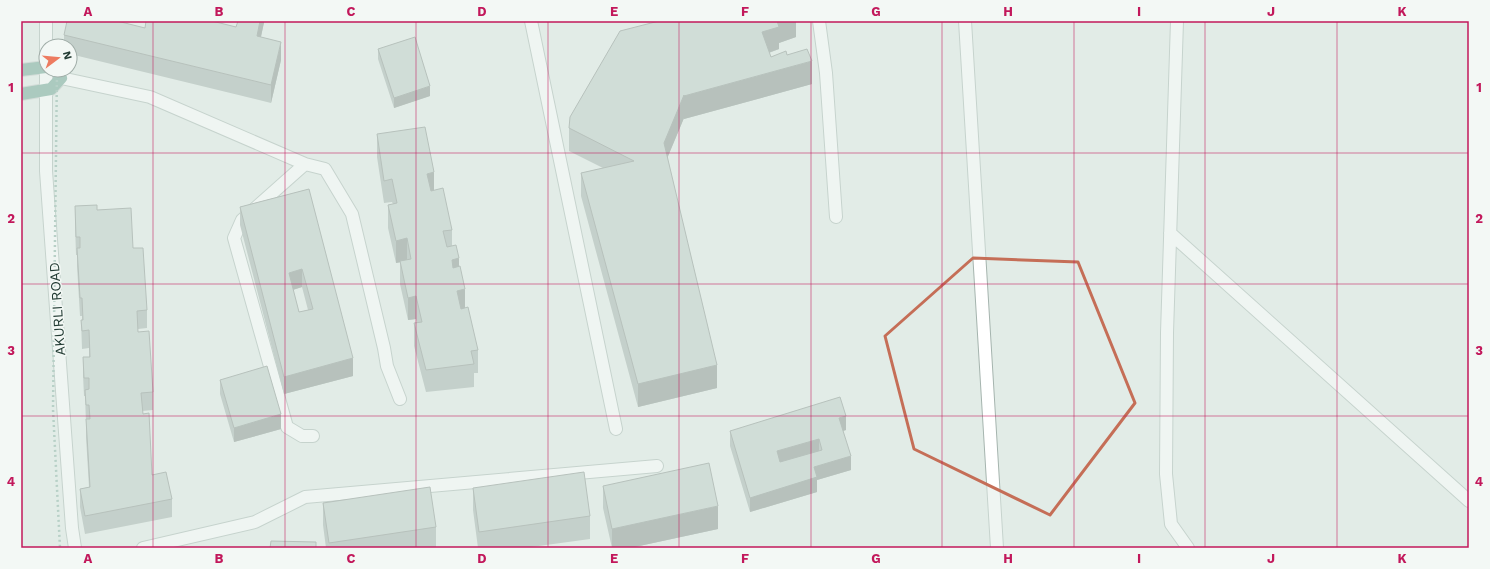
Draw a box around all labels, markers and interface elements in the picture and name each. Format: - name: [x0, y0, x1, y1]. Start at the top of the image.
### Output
- text: A: [84, 4, 93, 19]
- text: B: [215, 4, 224, 19]
- text: C: [347, 4, 356, 19]
- text: D: [477, 4, 487, 19]
- text: E: [610, 4, 618, 19]
- text: F: [741, 4, 749, 19]
- text: G: [871, 4, 881, 19]
- text: H: [1003, 4, 1013, 19]
- text: I: [1137, 4, 1141, 19]
- text: J: [1267, 4, 1275, 19]
- text: K: [1397, 4, 1407, 19]
- north arrow: [38, 38, 78, 78]
- text: N: [60, 50, 75, 61]
- text: 1: [8, 80, 14, 95]
- text: 1: [1476, 80, 1482, 95]
- text: 2: [7, 211, 15, 226]
- text: 2: [1475, 211, 1483, 226]
- street label: AKURLI ROAD: [46, 262, 68, 356]
- text: 3: [7, 343, 15, 358]
- text: 3: [1475, 343, 1483, 358]
- text: 4: [7, 474, 16, 489]
- text: 4: [1475, 474, 1484, 489]
- text: A: [84, 551, 93, 566]
- text: B: [215, 551, 224, 566]
- text: C: [347, 551, 356, 566]
- text: D: [477, 551, 487, 566]
- text: E: [610, 551, 618, 566]
- text: F: [741, 551, 749, 566]
- text: G: [871, 551, 881, 566]
- text: H: [1003, 551, 1013, 566]
- text: I: [1137, 551, 1141, 566]
- text: J: [1267, 551, 1275, 566]
- text: K: [1397, 551, 1407, 566]

